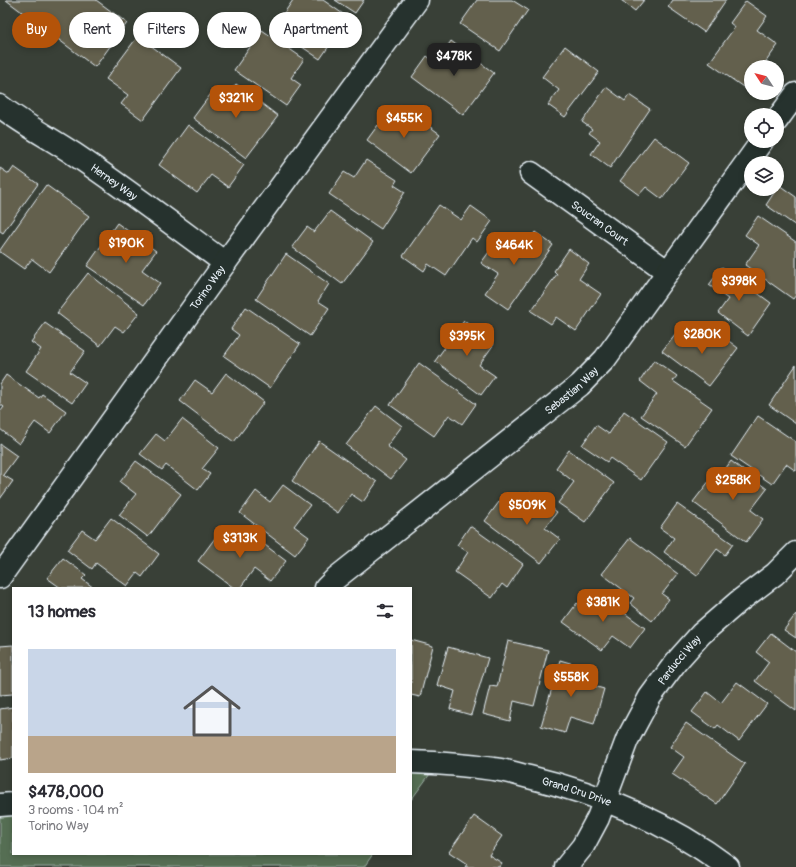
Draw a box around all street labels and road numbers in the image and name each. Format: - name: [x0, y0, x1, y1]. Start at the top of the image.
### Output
- street label: Herney Way: [88, 161, 140, 203]
- street label: Soucran Court: [569, 198, 632, 248]
- street label: Torino Way: [187, 263, 228, 312]
- street label: Sebastian Way: [542, 364, 601, 417]
- street label: Parducci Way: [655, 632, 704, 687]
- street label: Grand Cru Drive: [541, 774, 614, 809]

